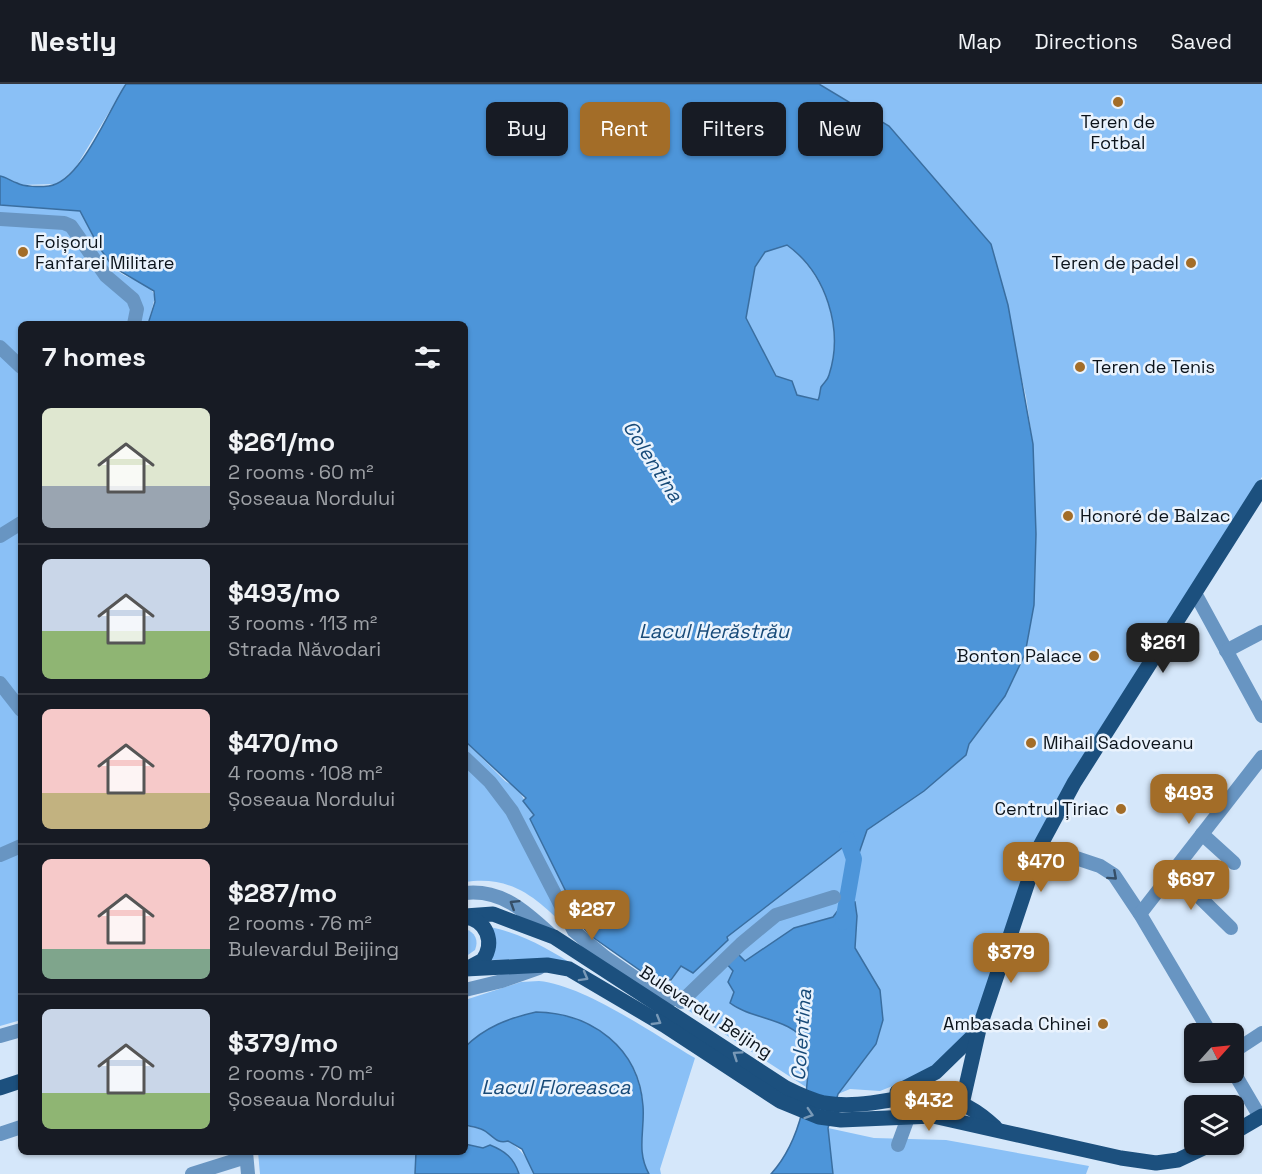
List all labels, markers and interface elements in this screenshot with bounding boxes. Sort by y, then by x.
text: Nestly [30,23,117,59]
text: Map [958,28,1002,55]
text: Directions [1035,28,1138,55]
text: Saved [1171,28,1232,55]
marker: Teren de Fotbal [1111,95,1125,109]
chip: Buy [486,102,568,156]
chip: Rent [580,102,670,156]
chip: Filters [682,102,786,156]
chip: New [798,102,883,156]
place label: Teren de Fotbal [1081,110,1155,154]
place label: Foișorul Fanfarei Militare [35,230,175,274]
marker: Foișorul Fanfarei Militare [16,245,30,259]
place label: Teren de padel [1052,251,1179,274]
marker: Teren de padel [1184,256,1198,270]
text: 7 homes [42,340,146,374]
icon: filters [411,341,444,374]
place label: Teren de Tenis [1092,355,1215,378]
marker: Teren de Tenis [1073,360,1087,374]
water label: Colentina [617,415,689,507]
text: $261/mo [228,425,335,459]
icon: home [90,432,162,504]
text: 2 rooms · 60 m² [228,459,374,485]
text: Șoseaua Nordului [228,485,395,511]
place label: Honoré de Balzac [1080,504,1231,527]
marker: Honoré de Balzac [1061,509,1075,523]
text: $493/mo [228,576,340,610]
icon: home [90,583,162,655]
text: 3 rooms · 113 m² [228,610,377,636]
water label: Lacul Herăstrău [639,618,791,644]
pin: $261 [1127,623,1199,674]
text: $261 [1140,629,1186,655]
text: Strada Năvodari [228,636,381,662]
place label: Bonton Palace [957,644,1082,667]
marker: Bonton Palace [1087,649,1101,663]
text: $470/mo [228,726,339,760]
place label: Mihail Sadoveanu [1043,731,1194,754]
icon: home [90,733,162,805]
marker: Mihail Sadoveanu [1024,736,1038,750]
text: 4 rooms · 108 m² [228,760,383,786]
pin: $493 [1153,774,1225,825]
text: $493 [1164,780,1214,806]
text: Șoseaua Nordului [228,786,395,812]
place label: Centrul Țiriac [994,797,1109,820]
marker: Centrul Țiriac [1114,802,1128,816]
pin: $470 [1005,842,1077,893]
text: $470 [1017,848,1065,874]
pin: $697 [1155,860,1227,911]
text: $697 [1167,866,1215,892]
one-way arrow [1106,869,1116,880]
text: $287/mo [228,876,337,910]
icon: home [90,883,162,955]
pin: $287 [556,890,628,941]
text: $287 [569,896,615,922]
one-way arrow [510,900,520,912]
text: 2 rooms · 76 m² [228,910,372,936]
pin: $379 [975,933,1047,984]
text: Bulevardul Beijing [228,936,399,962]
text: $379 [987,939,1035,965]
street label: Bulevardul Beijing [635,960,777,1063]
one-way arrow [577,970,588,981]
water label: Colentina [785,988,817,1082]
place label: Ambasada Chinei [943,1012,1091,1035]
one-way arrow [651,1014,662,1026]
marker: Ambasada Chinei [1096,1017,1110,1031]
north arrow [1184,1023,1244,1083]
map controls [1184,1023,1244,1155]
text: $379/mo [228,1026,338,1060]
icon: home [90,1033,162,1105]
one-way arrow [733,1051,744,1062]
text: 2 rooms · 70 m² [228,1060,372,1086]
water label: Lacul Floreasca [482,1074,631,1100]
pin: $432 [893,1081,965,1132]
text: Șoseaua Nordului [228,1086,395,1112]
text: $432 [905,1087,953,1113]
button: layers [1184,1095,1244,1155]
one-way arrow [803,1107,814,1119]

